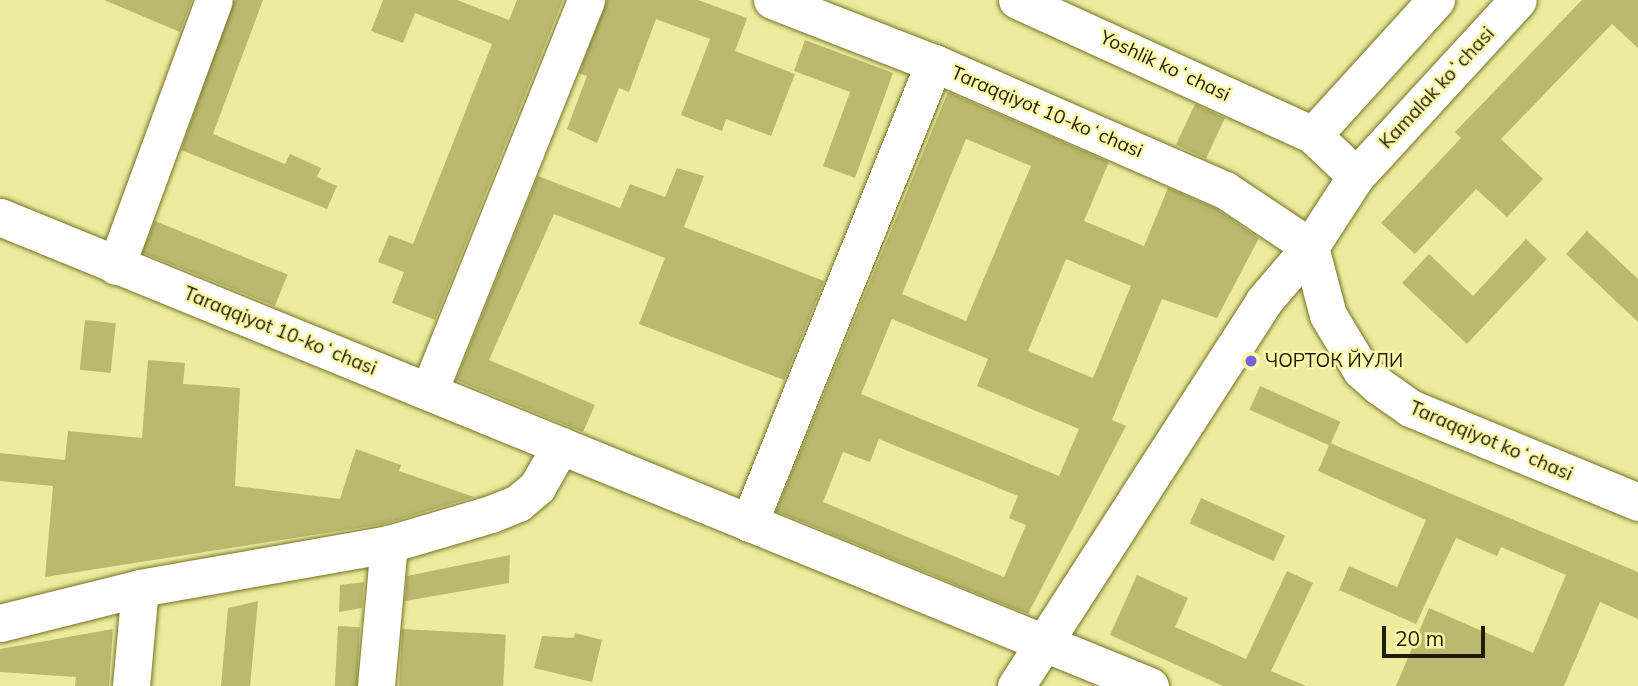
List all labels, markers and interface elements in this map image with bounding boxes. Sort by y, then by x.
street label: Kamalak koʻchasi [1375,22,1499,154]
street label: Yoshlik koʻchasi [1096,26,1234,106]
street label: Taraqqiyot 10-koʻchasi [948,61,1146,163]
street label: Taraqqiyot 10-koʻchasi [180,282,380,380]
place label: ЧОРТОК ЙУЛИ [1265,350,1403,372]
marker: ЧОРТОК ЙУЛИ [1243,353,1259,369]
street label: Taraqqiyot koʻchasi [1406,396,1576,486]
scale bar [1386,612,1489,656]
text: 20 m [1395,625,1444,651]

